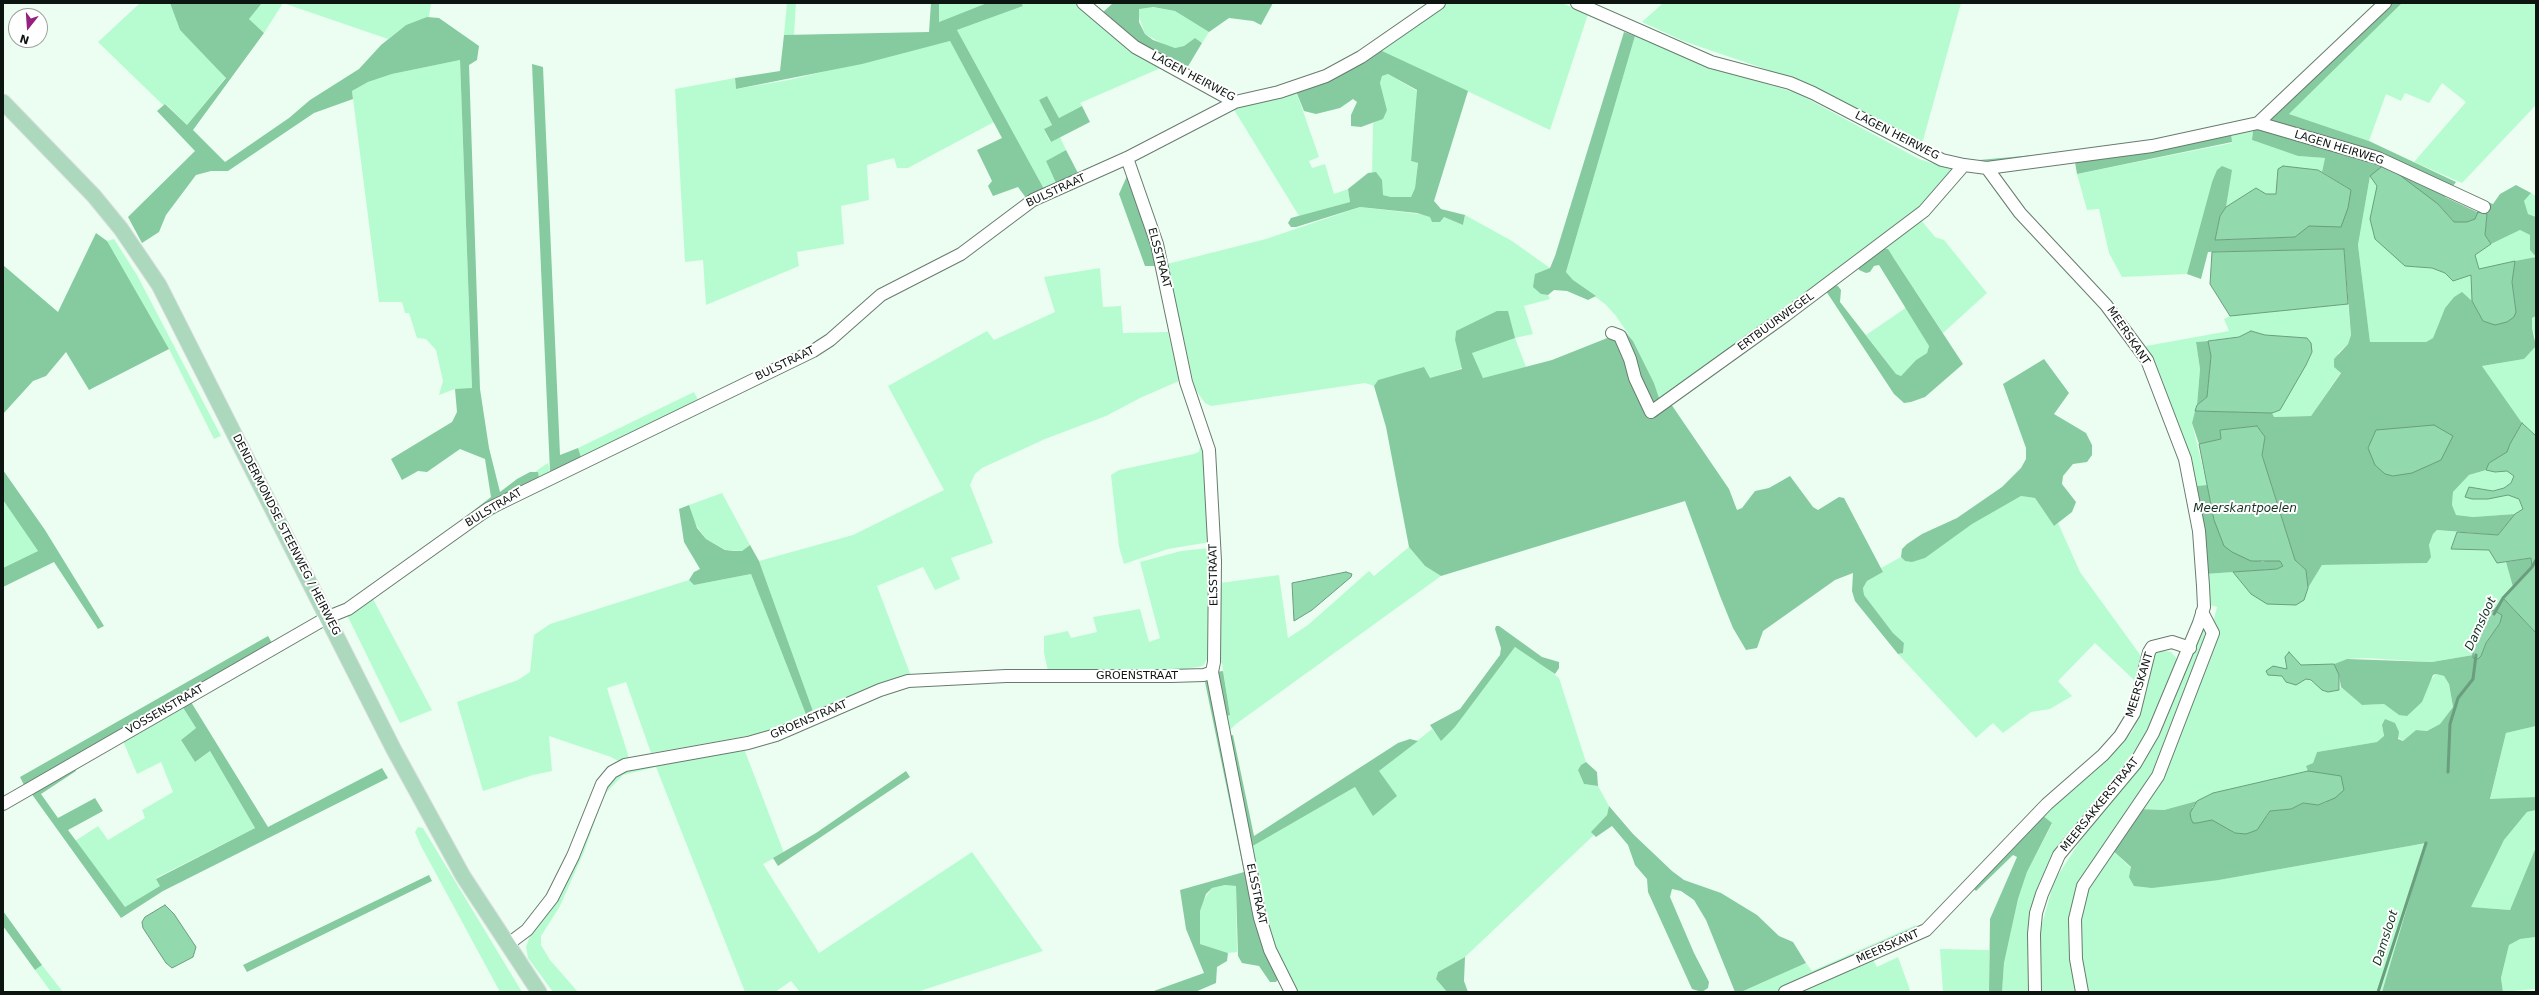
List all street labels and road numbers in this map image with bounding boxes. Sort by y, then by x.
street label: LAGEN HEIRWEG [1149,49,1237,105]
street label: LAGEN HEIRWEG [1853,109,1941,163]
street label: LAGEN HEIRWEG [2293,128,2385,168]
street label: BULSTRAAT [1024,172,1088,210]
street label: ELSSTRAAT [1145,226,1173,290]
street label: ERTBUURWEGEL [1735,290,1817,354]
street label: MEERSKANT [2104,304,2152,368]
street label: BULSTRAAT [753,344,817,384]
street label: DENDERMONDSE STEENWEG / HEIRWEG [229,432,343,638]
street label: BULSTRAAT [463,486,525,530]
street label: ELSSTRAAT [1207,544,1221,606]
street label: MEERSKANT [2124,651,2156,719]
street label: GROENSTRAAT [1096,669,1178,683]
street label: VOSSENSTRAAT [124,682,206,738]
street label: GROENSTRAAT [769,698,849,742]
street label: MEERSAKKERSTRAAT [2058,755,2142,855]
street label: ELSSTRAAT [1243,862,1269,926]
street label: MEERSKANT [1854,927,1922,967]

